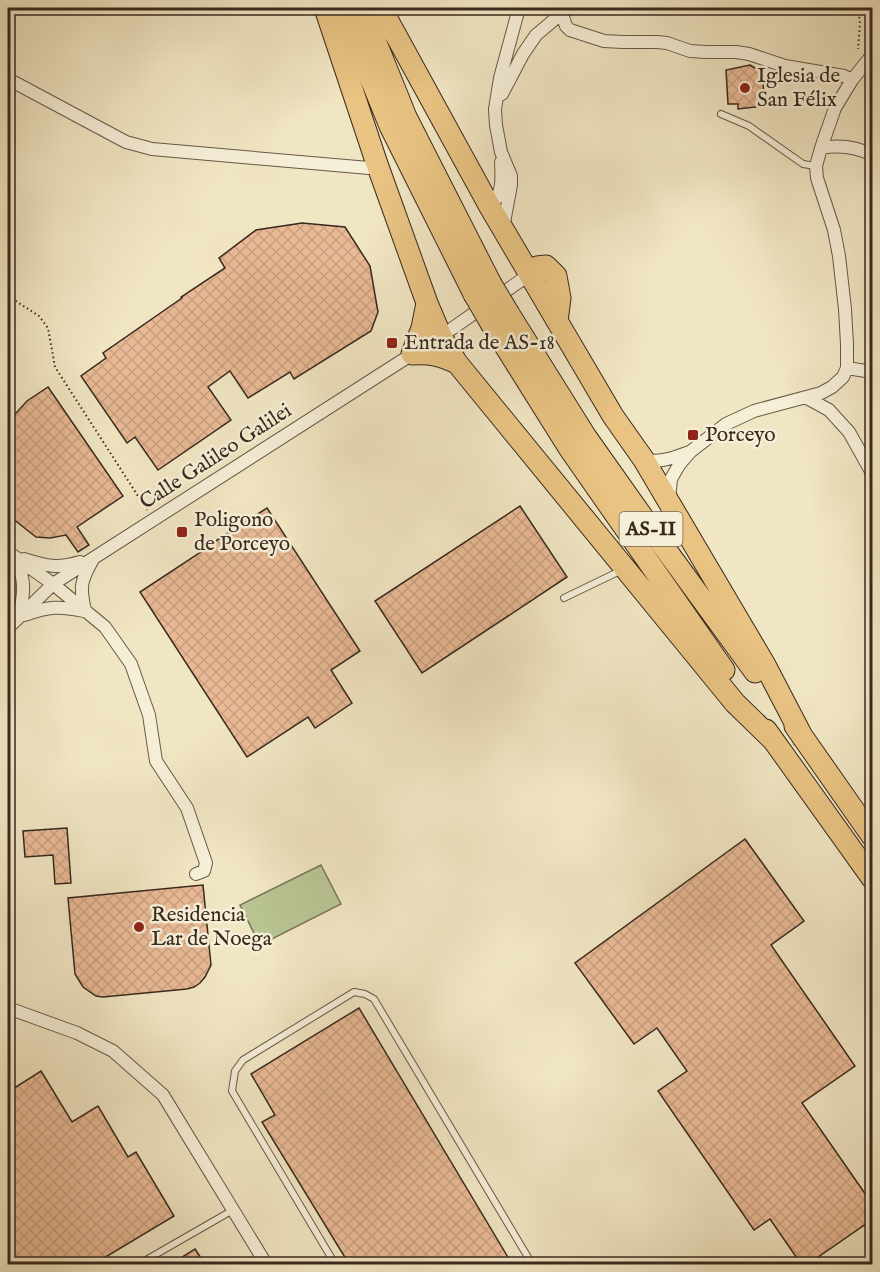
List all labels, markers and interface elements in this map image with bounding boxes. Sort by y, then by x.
place label: Iglesia de San Félix [757,63,841,114]
marker: Iglesia de San Félix [738,81,752,95]
place label: Entrada de AS-18 [404,330,555,357]
marker: Entrada de AS-18 [385,336,399,350]
street label: Calle Galileo Galilei [135,398,297,516]
place label: Porceyo [705,422,776,449]
marker: Porceyo [686,428,700,442]
place label: Poligono de Porceyo [194,507,290,558]
road number: AS-II [620,512,682,546]
marker: Poligono de Porceyo [175,525,189,539]
place label: Residencia Lar de Noega [151,902,273,953]
marker: Residencia Lar de Noega [132,920,146,934]

